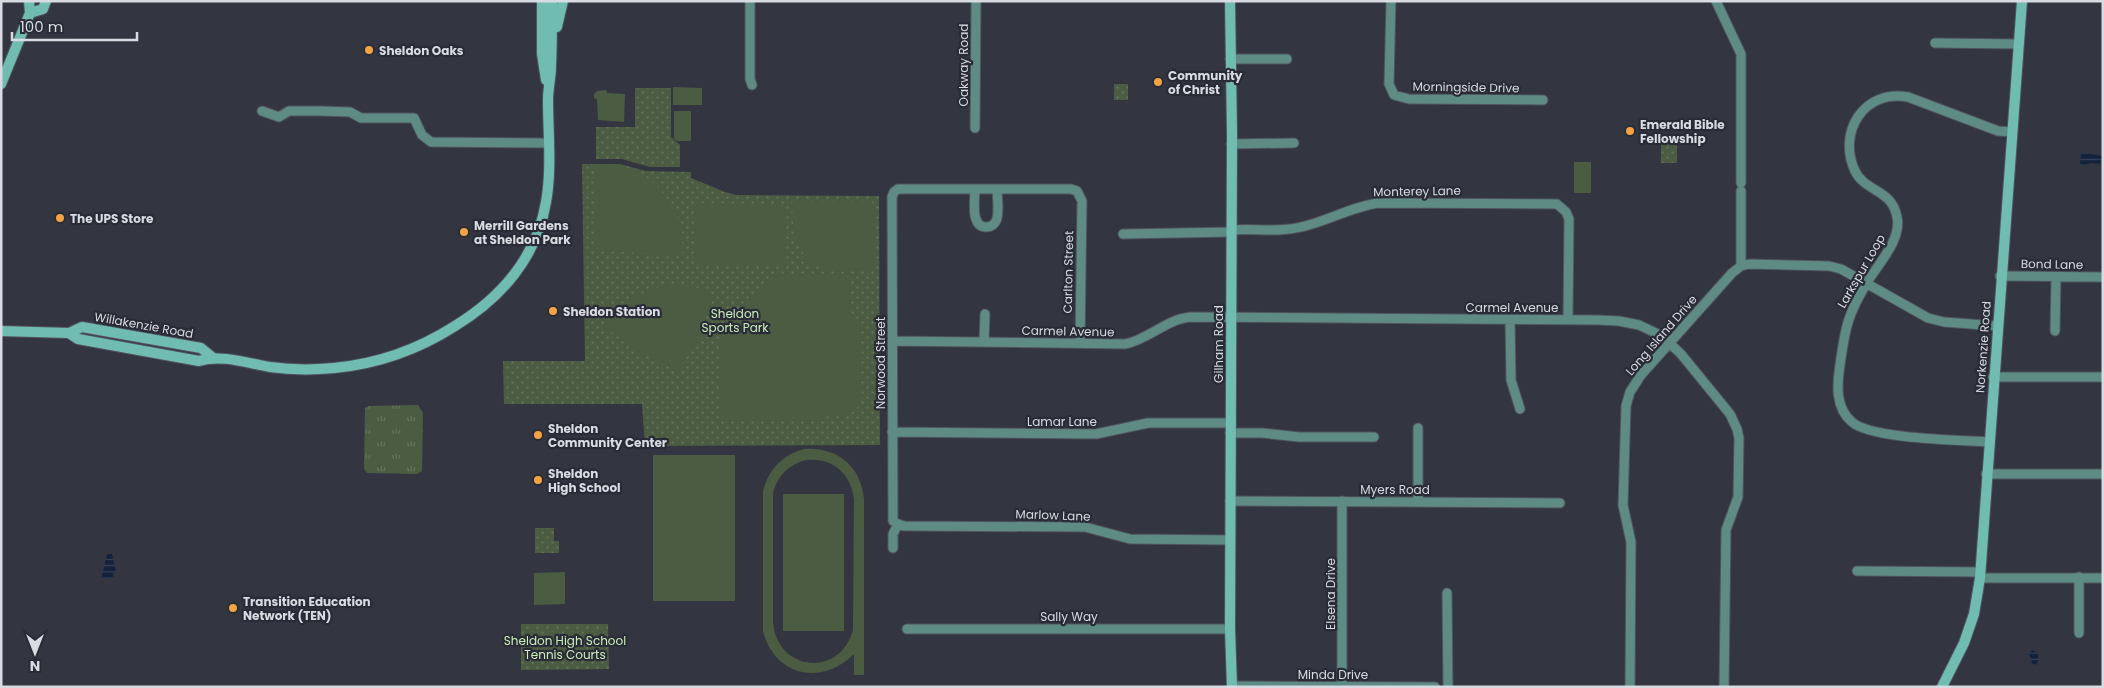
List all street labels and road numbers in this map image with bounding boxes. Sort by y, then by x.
street label: Oakway Road [955,24,972,106]
street label: Morningside Drive [1412,78,1520,96]
street label: Monterey Lane [1373,182,1461,200]
street label: Carlton Street [1059,230,1077,314]
street label: Larkspur Loop [1833,231,1889,311]
street label: Bond Lane [2021,255,2083,273]
street label: Long Island Drive [1621,291,1701,379]
street label: Carmel Avenue [1466,299,1558,316]
street label: Norkenzie Road [1971,300,1995,394]
street label: Gilham Road [1210,305,1227,383]
street label: Willakenzie Road [93,308,195,342]
street label: Norwood Street [872,317,889,409]
street label: Carmel Avenue [1021,322,1115,340]
street label: Lamar Lane [1027,413,1097,430]
street label: Myers Road [1360,481,1430,498]
street label: Marlow Lane [1015,505,1091,525]
street label: Elsena Drive [1322,558,1339,630]
street label: Sally Way [1040,608,1098,625]
street label: Minda Drive [1298,666,1368,683]

